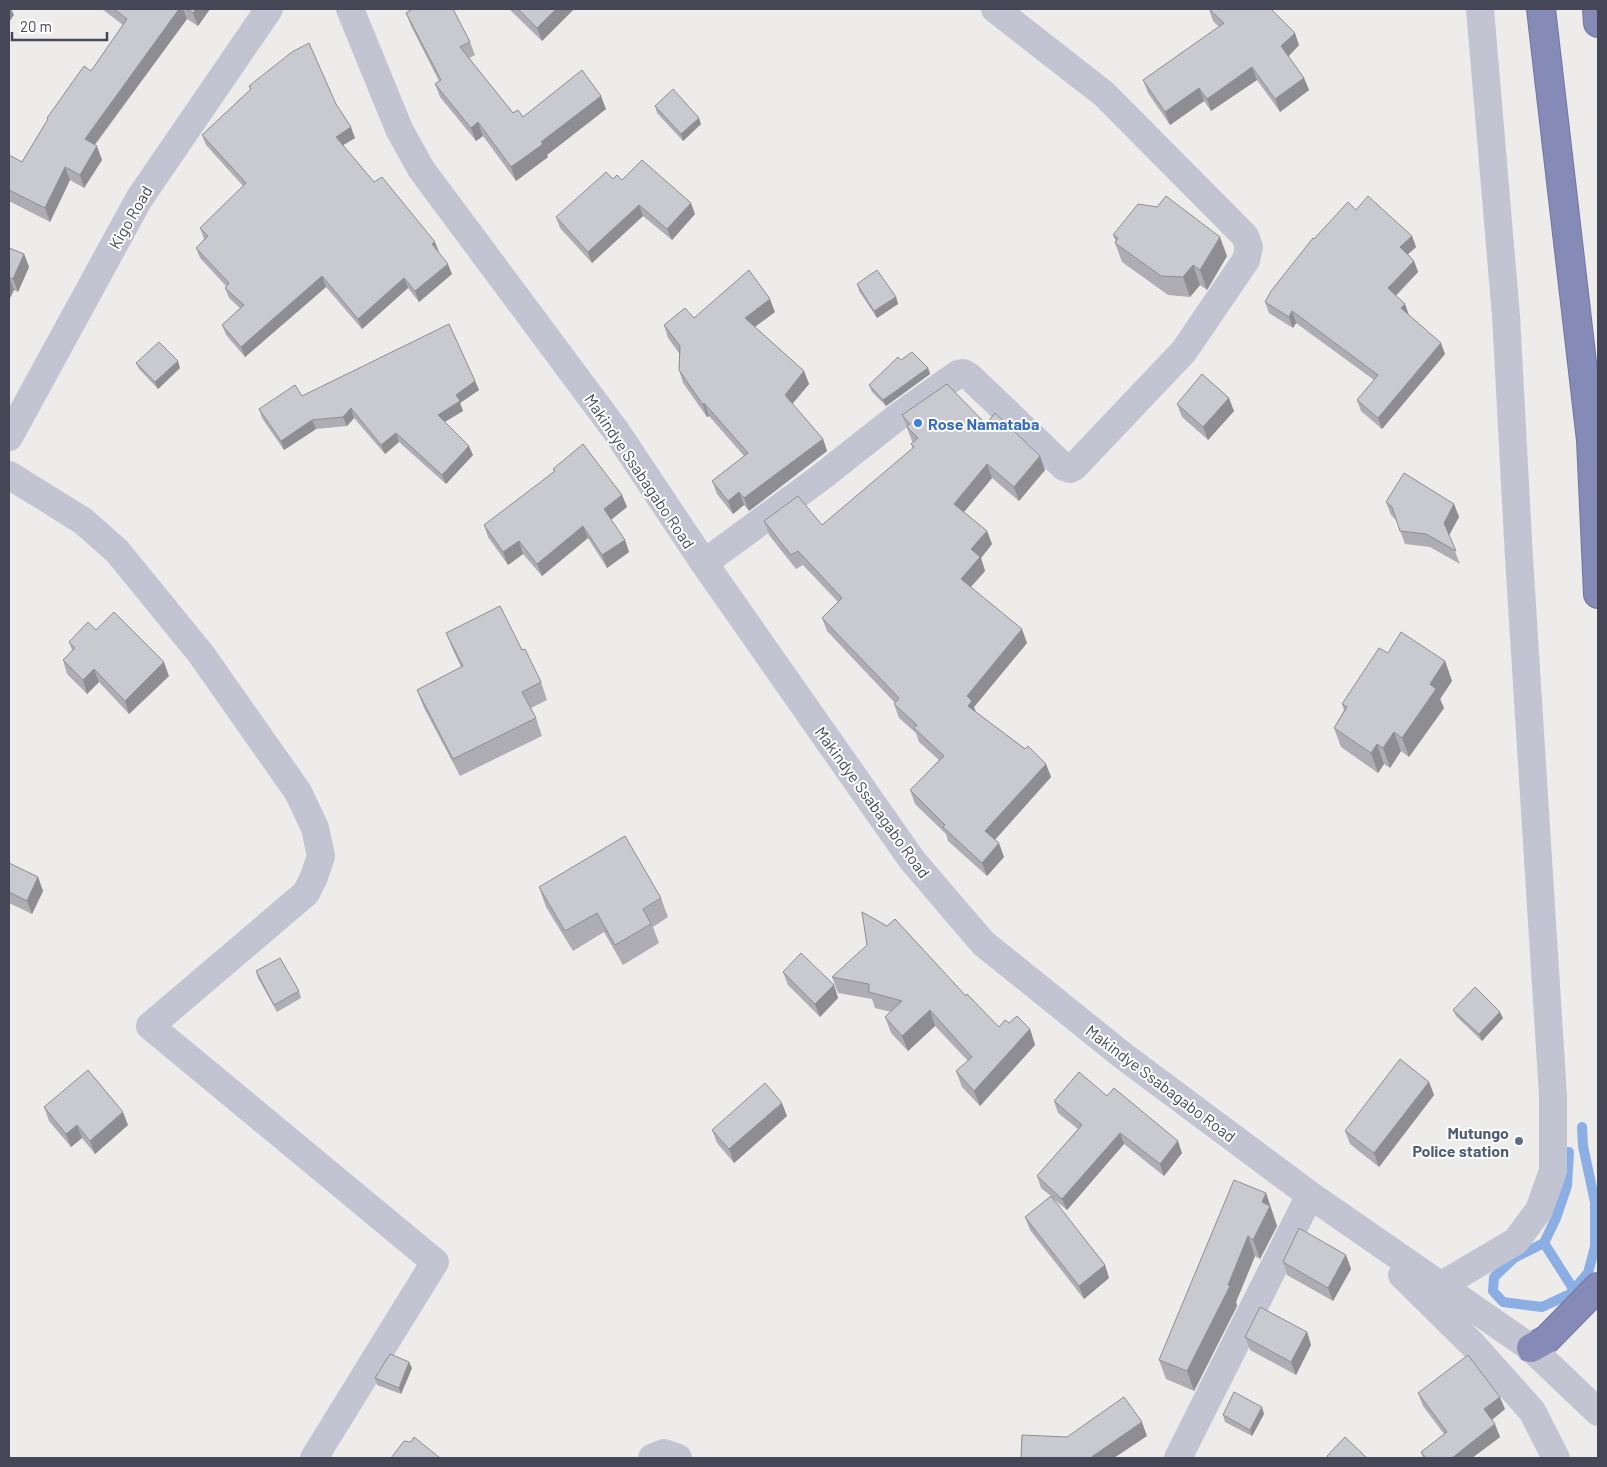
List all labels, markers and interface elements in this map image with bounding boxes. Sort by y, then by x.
scale bar [12,10,108,42]
text: 20 m [20,17,52,35]
street label: Kigo Road [104,182,156,252]
street label: Makindye Ssabagabo Road [581,390,699,552]
place label: Rose Namataba [928,414,1039,433]
marker: Rose Namataba [912,417,924,429]
street label: Makindye Ssabagabo Road [812,723,934,881]
street label: Makindye Ssabagabo Road [1082,1020,1240,1146]
place label: Mutungo Police station [1412,1123,1509,1160]
marker: Mutungo Police station [1513,1135,1525,1147]

